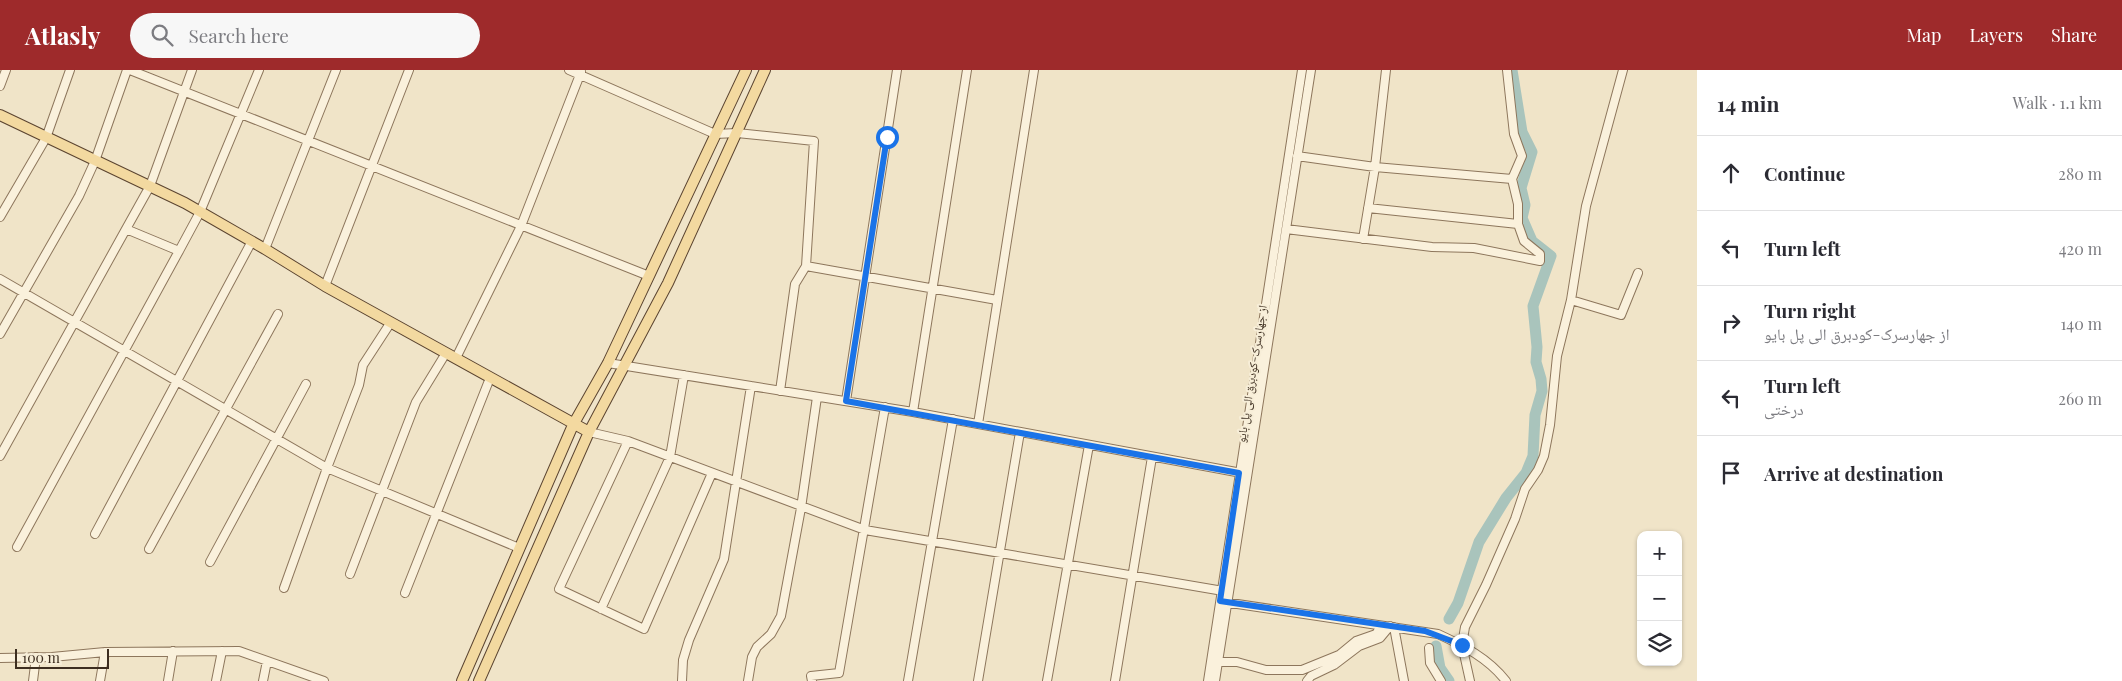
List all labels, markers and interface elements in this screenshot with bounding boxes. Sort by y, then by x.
search box [130,13,480,58]
text: Atlasly [25,19,100,51]
icon: search [148,21,176,49]
text: Search here [188,22,289,48]
text: Map [1906,23,1941,47]
text: Layers [1969,23,2023,47]
text: Share [2051,23,2097,47]
text: 14 min [1717,89,1779,117]
text: Walk · 1.1 km [2013,92,2102,113]
route start [876,126,899,149]
icon: ahead [1717,159,1745,187]
text: Continue [1764,160,1845,186]
text: 280 m [2058,163,2102,184]
icon: left [1717,234,1745,262]
text: Turn left [1764,235,1841,261]
text: 420 m [2059,238,2102,259]
text: Turn right [1764,297,1856,323]
street label: از جهارسرک-کودبرق الی پل بایو [1232,304,1270,444]
icon: right [1717,309,1745,337]
text: 140 m [2060,313,2102,334]
text: از جهارسرک-کودبرق الی پل بایو [1764,323,1949,344]
text: Turn left [1764,372,1841,398]
icon: left [1717,384,1745,412]
text: 260 m [2058,388,2102,409]
text: درختی [1764,398,1804,419]
icon: arrive [1717,459,1745,487]
text: Arrive at destination [1764,460,1944,486]
map controls [1637,531,1682,666]
button: + [1637,531,1682,576]
button: − [1637,576,1682,621]
button: layers [1637,621,1682,666]
route end [1451,634,1474,657]
scale bar [15,646,109,669]
text: 100 m [22,648,60,667]

